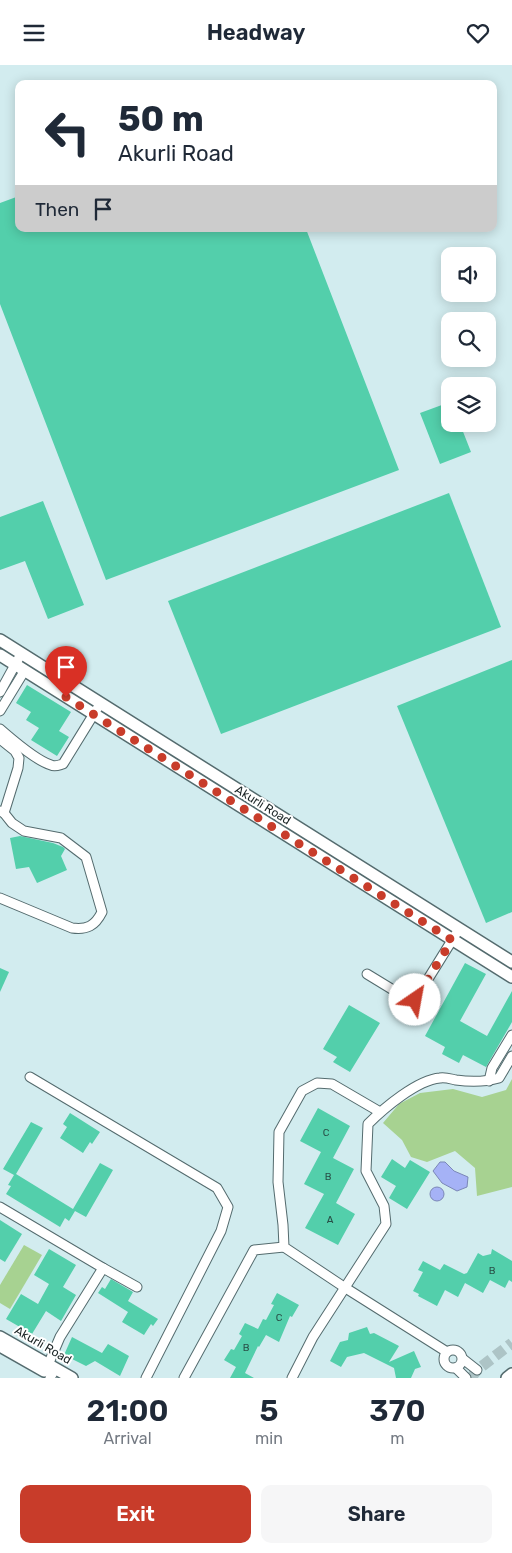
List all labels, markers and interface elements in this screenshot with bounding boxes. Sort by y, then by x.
icon: menu [20,19,48,47]
text: Headway [207,19,305,46]
icon: heart [464,19,492,47]
text: 50 m [118,98,204,140]
icon: left [35,100,100,165]
text: Akurli Road [118,140,234,167]
icon: arrive [89,195,117,223]
text: Then [35,198,79,221]
map controls [441,247,496,432]
button: sound [441,247,496,302]
button: search [441,312,496,367]
button: layers [441,377,496,432]
pin [45,646,87,697]
icon: arrive [52,653,80,681]
street label: Akurli Road [232,782,294,828]
position arrow [388,973,440,1025]
house number: C [323,1127,330,1139]
house number: B [325,1171,332,1183]
house number: A [327,1214,334,1226]
house number: B [489,1265,496,1277]
house number: C [276,1312,283,1324]
street label: Akurli Road [12,1323,74,1367]
house number: B [243,1342,250,1354]
text: 21:00 [87,1393,169,1429]
text: 5 [259,1393,278,1429]
text: 370 [369,1393,425,1429]
text: Arrival [104,1429,152,1448]
text: min [255,1429,283,1448]
text: m [390,1429,405,1448]
button: Exit [20,1485,251,1543]
button: Share [261,1485,492,1543]

